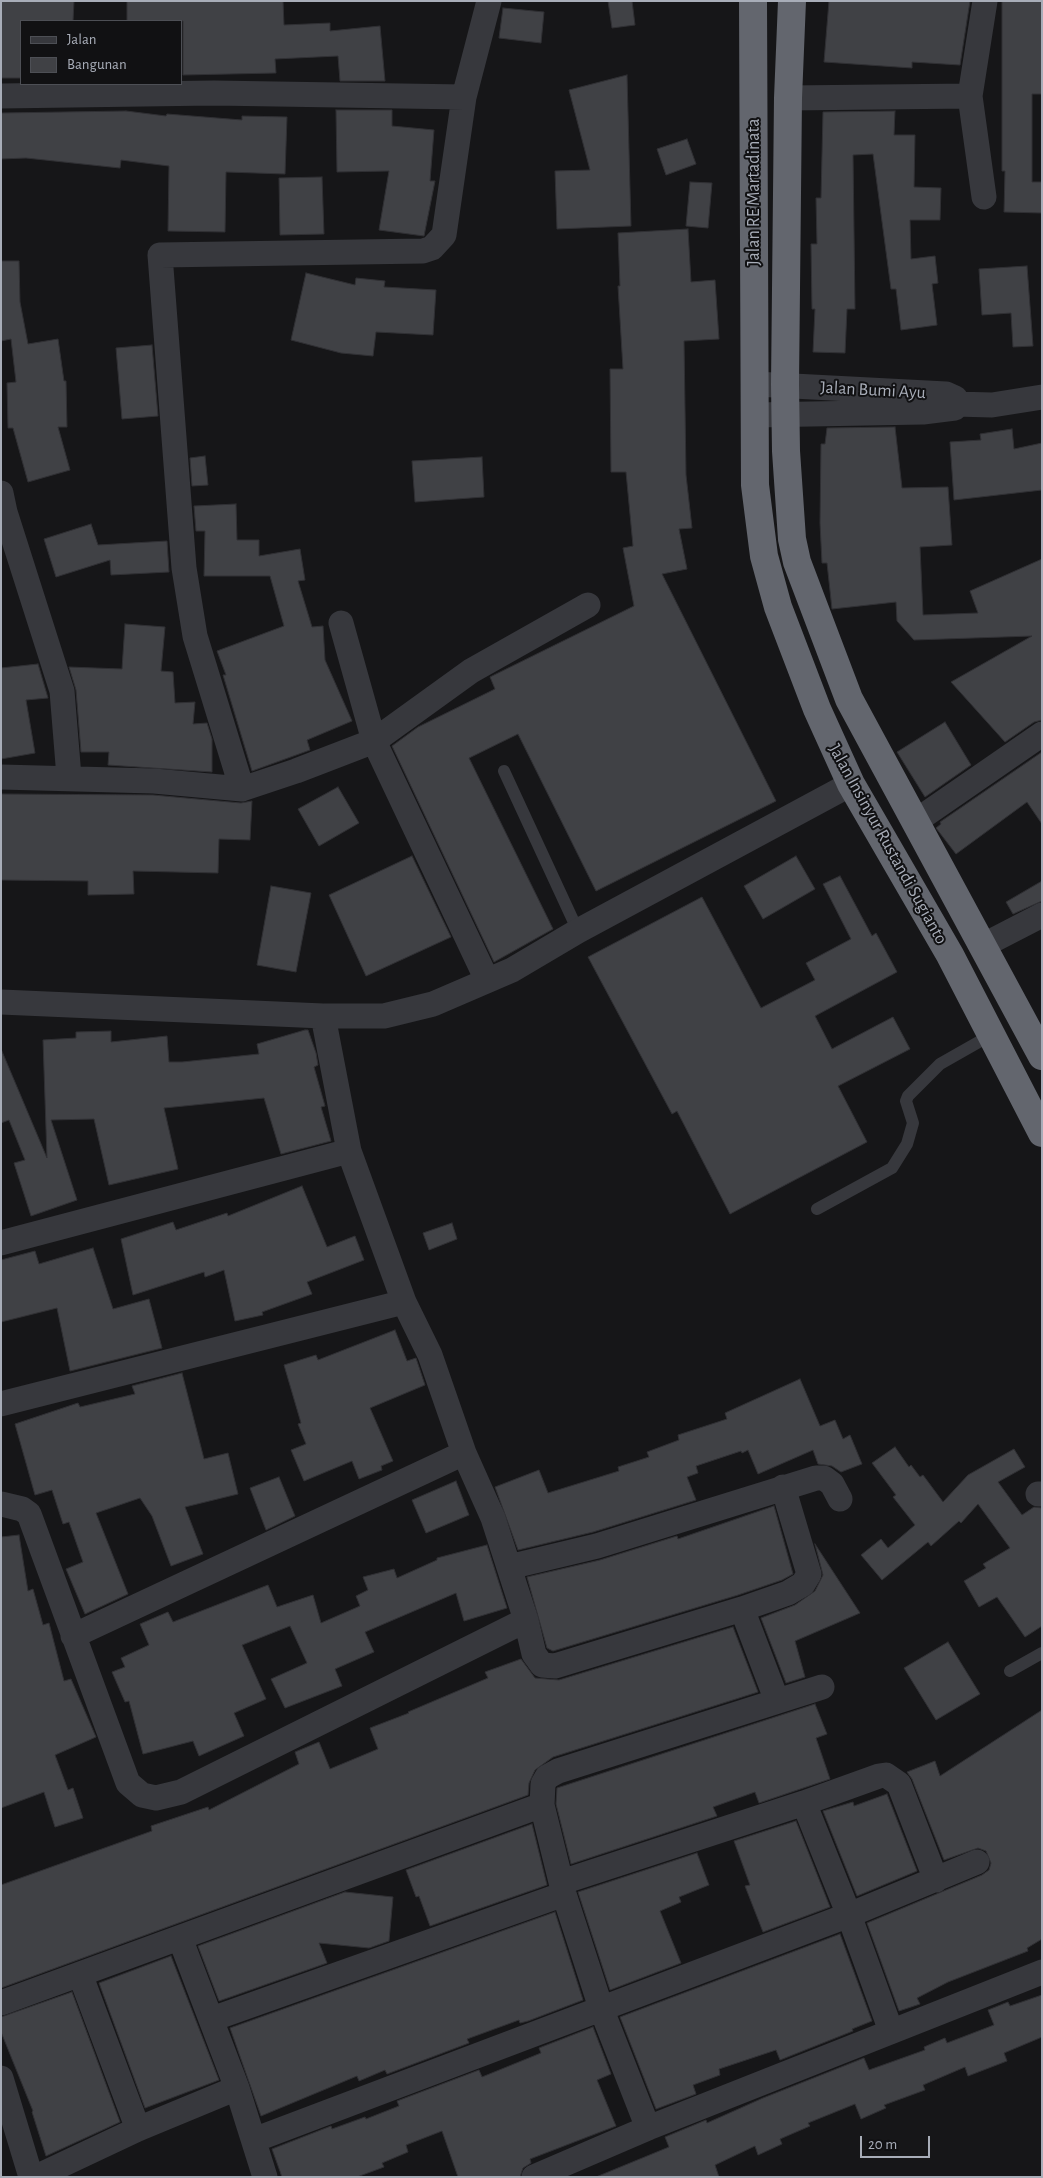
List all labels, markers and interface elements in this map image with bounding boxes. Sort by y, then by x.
legend [20,20,182,85]
text: Jalan [67,32,97,47]
text: Bangunan [67,57,127,72]
street label: Jalan RE Martadinata [743,118,765,266]
street label: Jalan Bumi Ayu [820,376,926,404]
street label: Jalan Insinyur Rustandi Sugianto [824,740,952,948]
scale bar [863,2126,933,2158]
text: 20 m [868,2137,897,2152]

